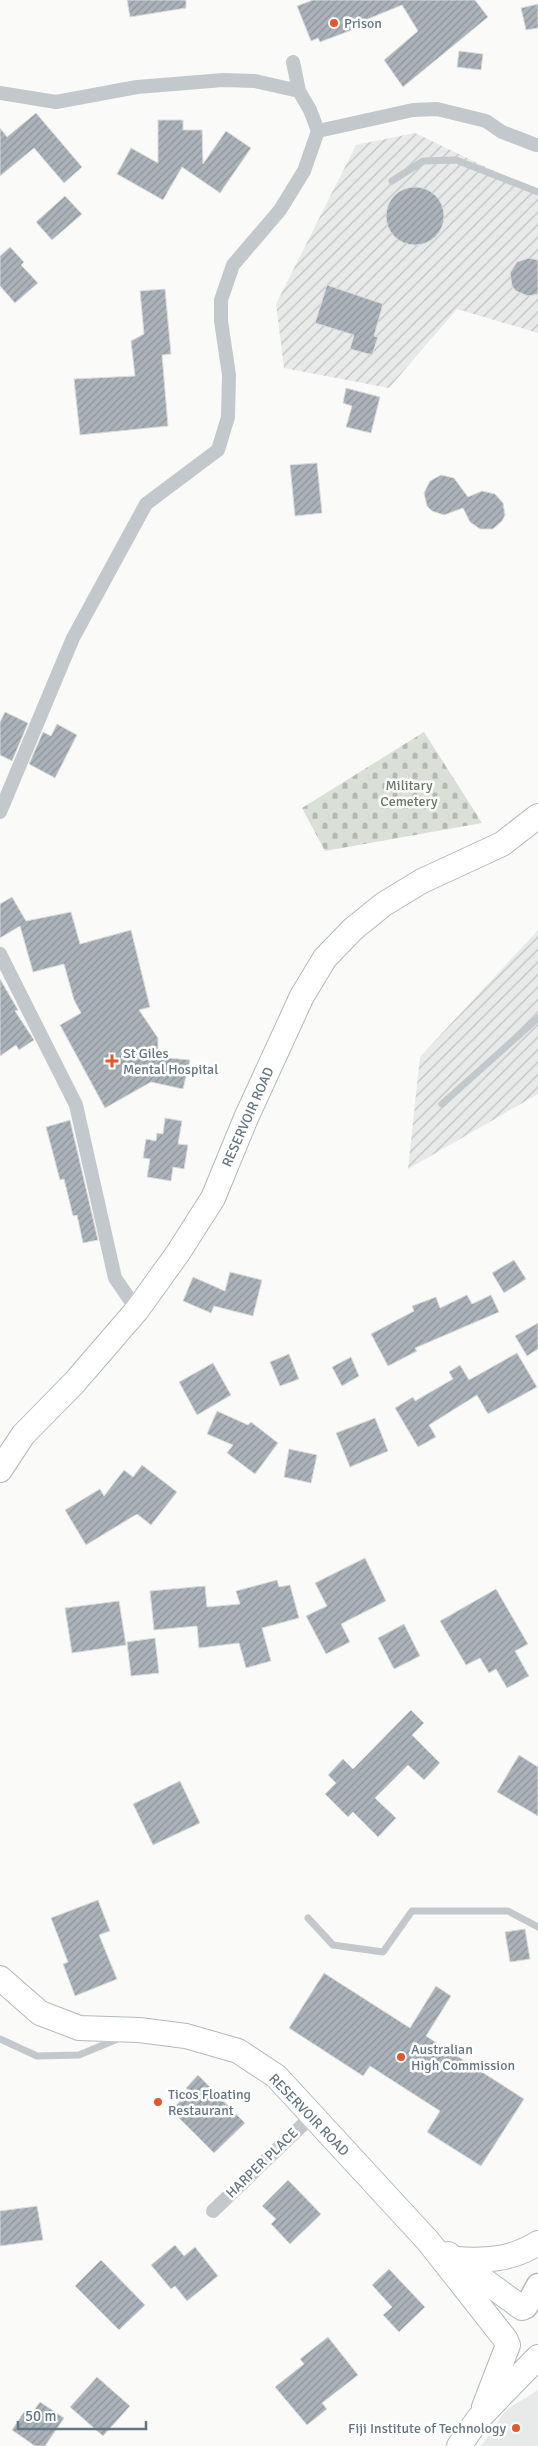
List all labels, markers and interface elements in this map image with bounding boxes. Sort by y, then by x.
place label: Prison [344,15,382,32]
marker: Prison [328,17,340,29]
park label: Military Cemetery [380,777,438,810]
place label: St Giles Mental Hospital [123,1045,218,1078]
marker: St Giles Mental Hospital [105,1054,119,1068]
street label: RESERVOIR ROAD [218,1064,278,1170]
place label: Australian High Commission [411,2041,515,2074]
marker: Australian High Commission [395,2051,407,2063]
street label: RESERVOIR ROAD [265,2070,353,2160]
place label: Ticos Floating Restaurant [168,2086,251,2119]
marker: Ticos Floating Restaurant [152,2096,164,2108]
street label: HARPER PLACE [222,2124,302,2202]
scale bar [18,2398,145,2430]
text: 50 m [25,2407,56,2425]
place label: Fiji Institute of Technology [348,2420,506,2437]
marker: Fiji Institute of Technology [510,2422,522,2434]

